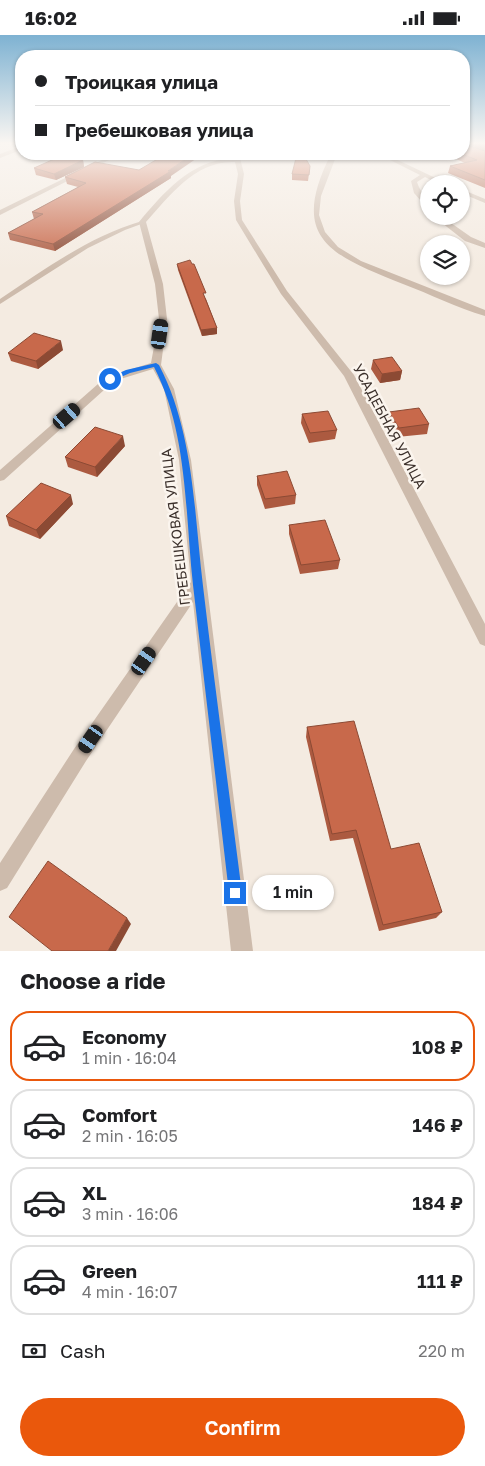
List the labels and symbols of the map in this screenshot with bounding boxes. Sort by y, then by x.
car [150,318,169,350]
street label: УСАДЕБНАЯ УЛИЦА [350,361,430,492]
route start [99,368,121,390]
car [50,400,83,432]
street label: ГРЕБЕШКОВАЯ УЛИЦА [157,447,193,607]
car [129,644,158,678]
car [76,722,105,756]
callout: 1 min [252,875,335,911]
route end [224,882,246,904]

